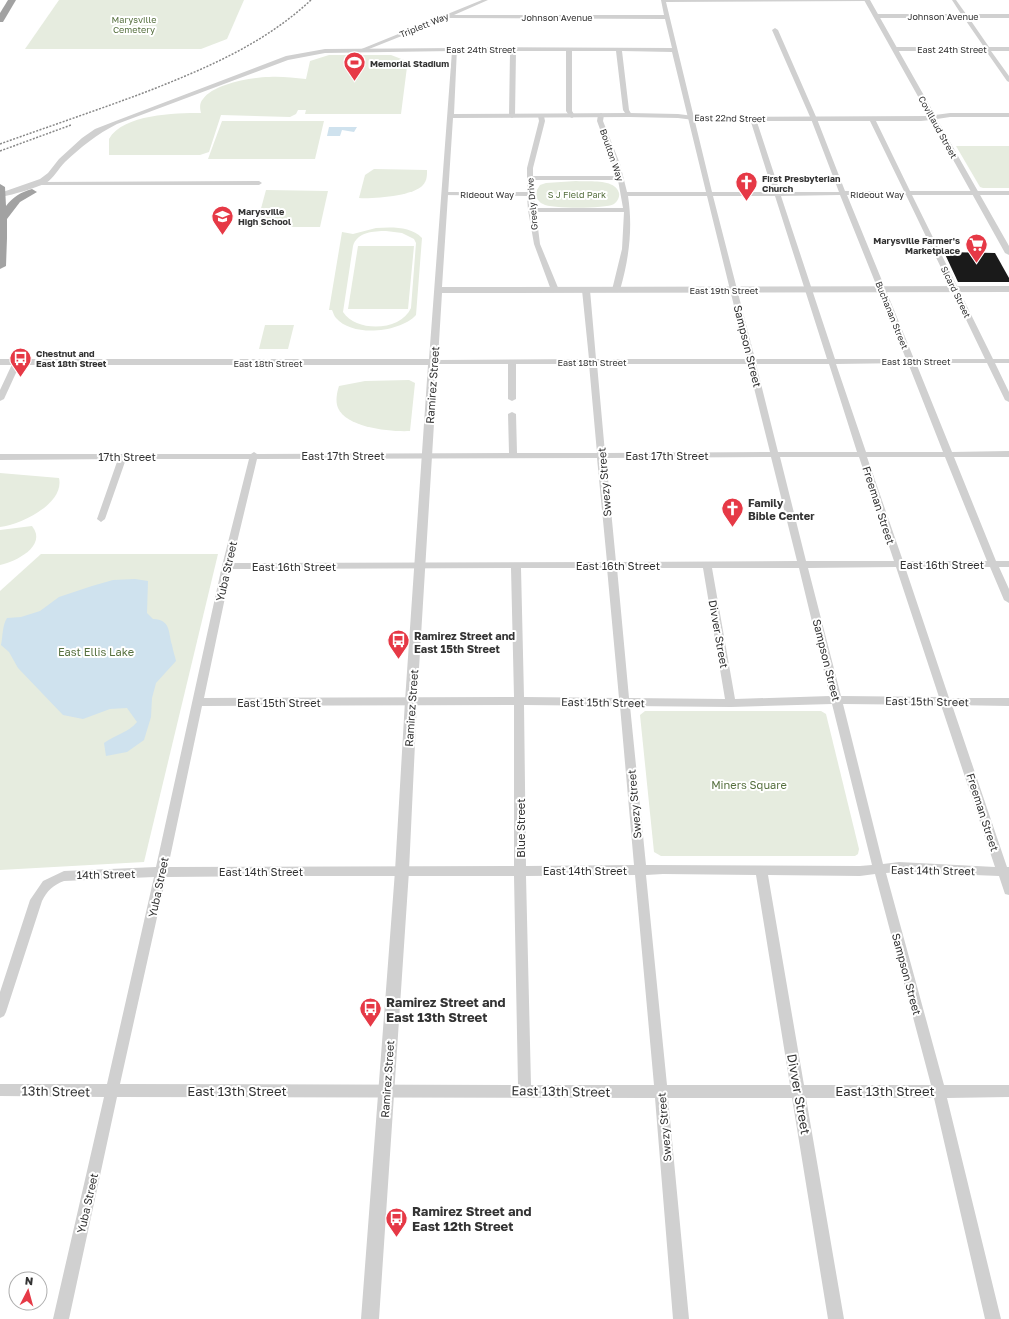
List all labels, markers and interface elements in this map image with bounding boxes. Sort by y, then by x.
street label: Triplett Way [398,10,450,40]
street label: Johnson Avenue [907,11,979,22]
street label: Johnson Avenue [521,12,593,23]
park label: Marysville Cemetery [112,14,156,35]
street label: East 24th Street [446,44,516,55]
street label: East 24th Street [917,44,987,55]
sports icon: Memorial Stadium [342,50,368,83]
place label: Memorial Stadium [370,58,449,69]
street label: Covillaud Street [916,94,960,160]
street label: East 22nd Street [694,112,766,124]
street label: Boulton Way [598,127,626,183]
church icon: First Presbyterian Church [734,170,760,203]
place label: First Presbyterian Church [762,173,841,194]
street label: Greely Drive [524,177,540,231]
street label: Rideout Way [460,189,514,200]
park label: S J Field Park [548,189,606,200]
street label: Rideout Way [850,189,904,200]
school or university icon: Marysville High School [209,203,235,236]
place label: Marysville High School [238,206,291,227]
supermarket icon: Marysville Farmer's Marketplace [963,232,989,265]
place label: Marysville Farmer's Marketplace [873,235,961,256]
street label: Sicard Street [939,264,973,320]
street label: Buchanan Street [873,280,911,351]
street label: East 19th Street [690,285,759,296]
street label: Sampson Street [732,304,764,388]
bus stop icon: Chestnut and East 18th Street [8,345,34,378]
street label: Ramirez Street [423,346,441,424]
place label: Chestnut and East 18th Street [36,348,107,369]
street label: East 18th Street [882,356,951,367]
street label: East 18th Street [558,357,627,368]
street label: East 18th Street [234,358,303,369]
street label: Swezy Street [595,447,613,517]
street label: East 17th Street [301,449,385,462]
street label: East 17th Street [625,449,709,462]
street label: 17th Street [98,450,156,463]
street label: Freeman Street [860,464,898,546]
church icon: Family Bible Center [720,495,746,528]
place label: Family Bible Center [748,496,815,522]
street label: Yuba Street [213,540,239,602]
street label: East 16th Street [900,558,984,571]
street label: East 16th Street [576,559,660,572]
street label: East 16th Street [252,560,336,573]
street label: Divver Street [707,599,731,669]
street label: Sampson Street [811,618,843,702]
bus stop icon: Ramirez Street and East 15th Street [386,628,412,661]
place label: Ramirez Street and East 15th Street [414,629,515,655]
park label: East Ellis Lake [58,645,134,658]
street label: Ramirez Street [402,669,420,747]
street label: East 15th Street [885,694,969,708]
street label: East 15th Street [561,695,645,709]
street label: East 15th Street [237,696,321,709]
street label: Swezy Street [625,769,643,839]
street label: Freeman Street [964,771,1002,853]
park label: Miners Square [711,778,787,791]
street label: Blue Street [514,798,527,858]
street label: Yuba Street [145,856,171,918]
street label: East 14th Street [891,863,975,877]
street label: East 14th Street [543,864,627,877]
street label: East 14th Street [219,865,303,878]
street label: 14th Street [77,867,135,881]
street label: Sampson Street [890,932,924,1016]
place label: Ramirez Street and East 13th Street [386,994,505,1025]
bus stop icon: Ramirez Street and East 13th Street [357,996,383,1029]
street label: Ramirez Street [378,1040,396,1118]
street label: Divver Street [784,1052,814,1136]
street label: 13th Street [21,1082,91,1100]
street label: East 13th Street [511,1082,611,1100]
street label: East 13th Street [187,1083,287,1099]
street label: East 13th Street [835,1083,935,1099]
street label: Swezy Street [655,1092,673,1162]
street label: Yuba Street [74,1172,100,1234]
place label: Ramirez Street and East 12th Street [412,1203,531,1234]
bus stop icon: Ramirez Street and East 12th Street [384,1205,410,1238]
north arrow [8,1271,48,1311]
text: N [24,1274,34,1287]

